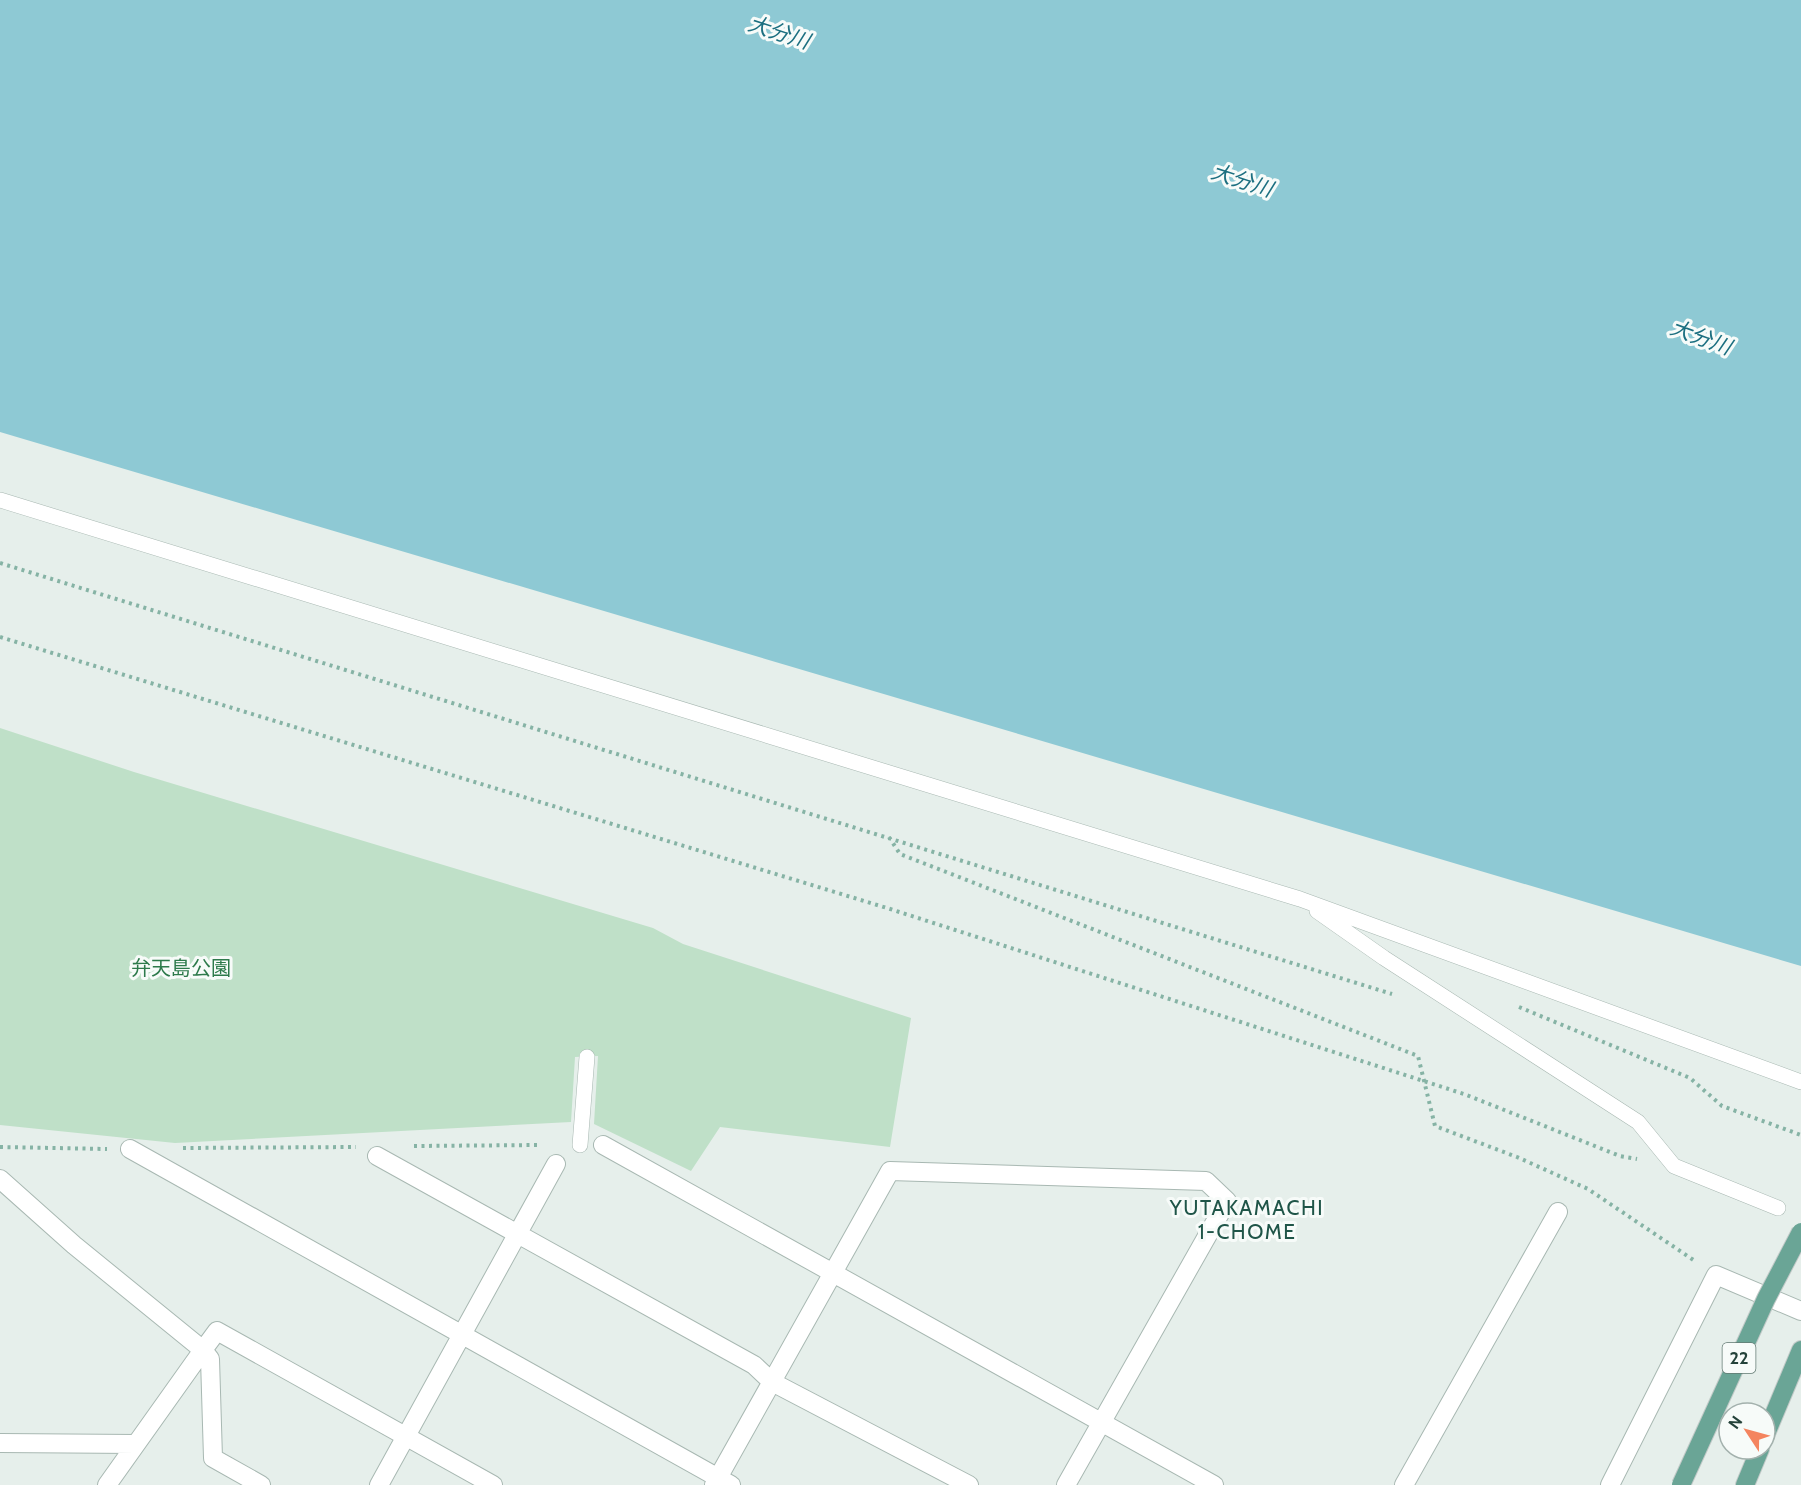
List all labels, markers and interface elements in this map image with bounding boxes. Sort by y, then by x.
water label: 大分川 [745,10,815,54]
water label: 大分川 [1208,158,1278,202]
water label: 大分川 [1667,314,1737,360]
park label: 弁天島公園 [131,956,231,980]
district label: YUTAKAMACHI 1-CHOME [1169,1195,1324,1244]
road number: 22 [1722,1343,1756,1373]
north arrow [1717,1401,1777,1461]
text: N [1724,1412,1746,1433]

